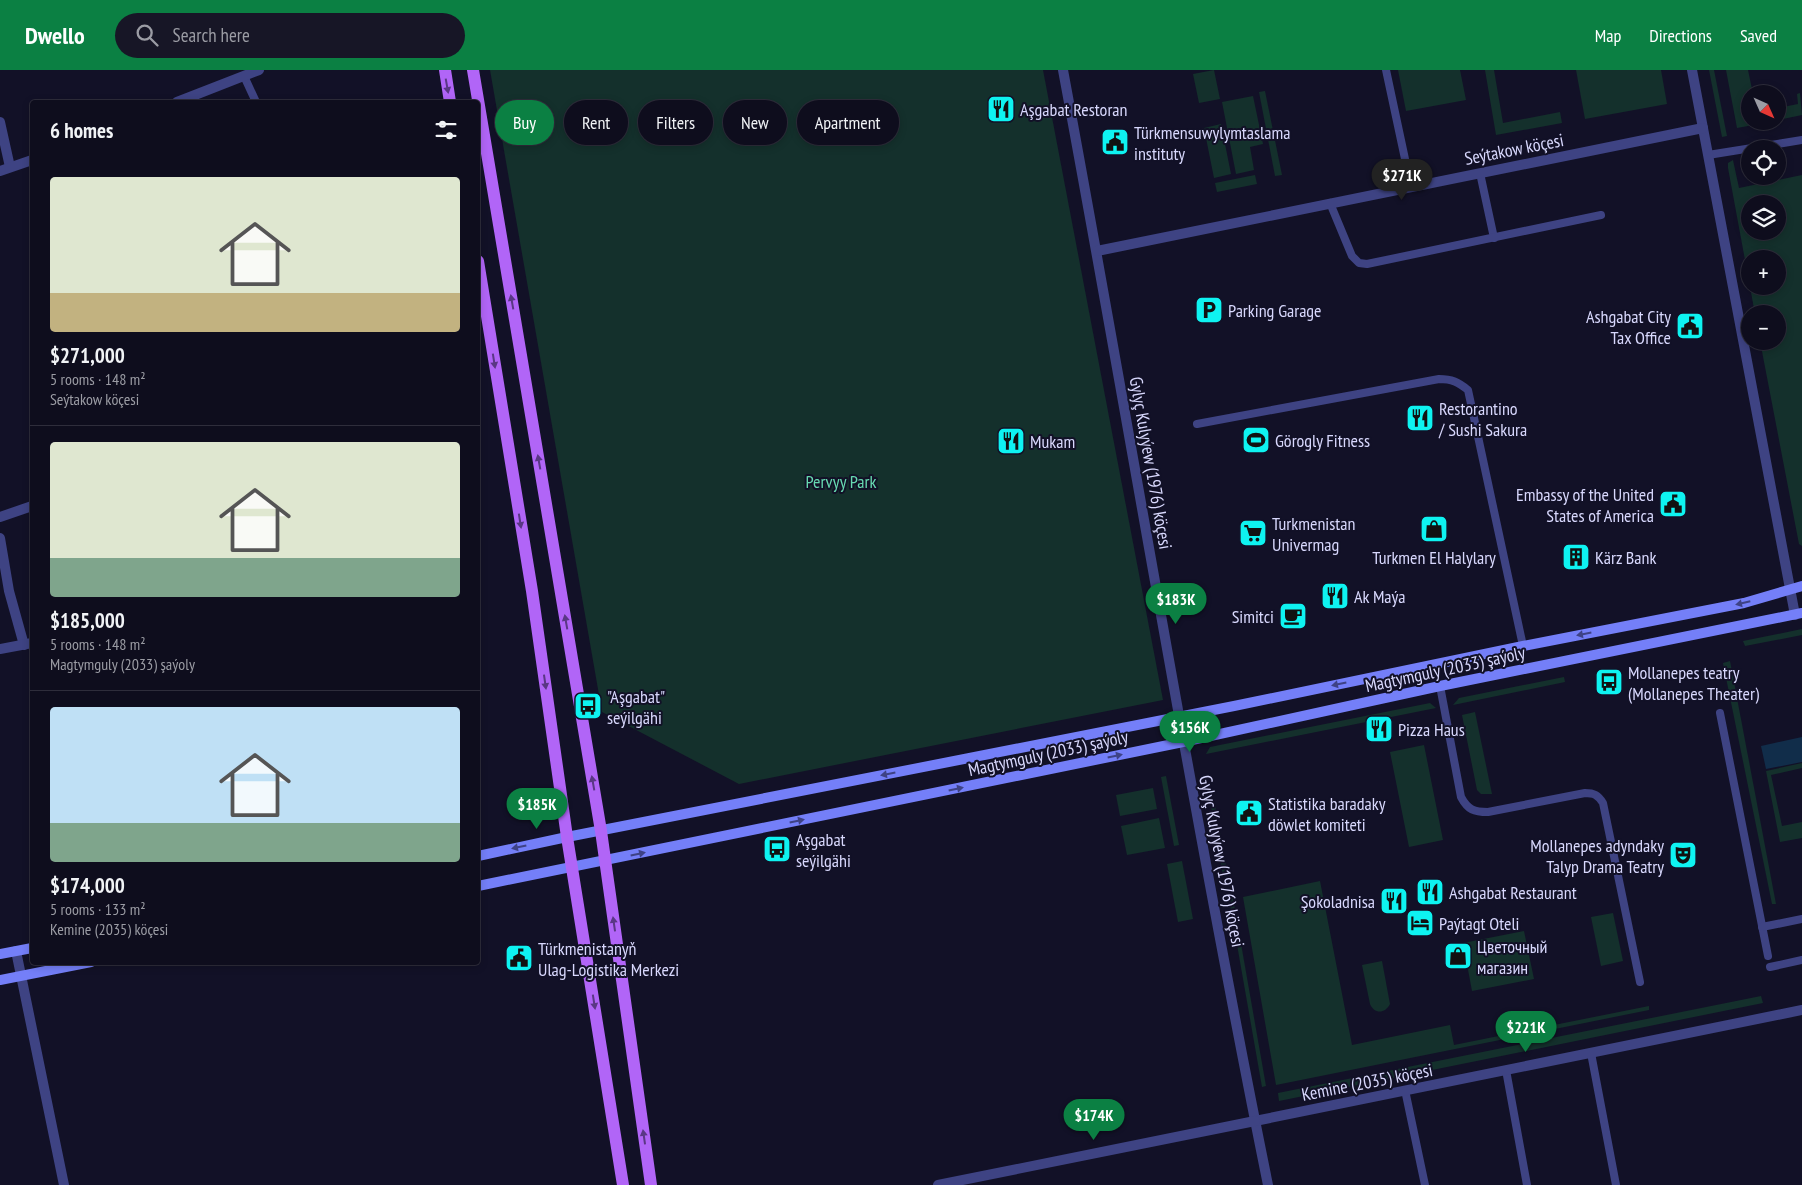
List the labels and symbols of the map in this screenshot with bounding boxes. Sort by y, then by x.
one-way arrow [444,79,452,95]
north arrow [1741,85,1786,130]
restaurant icon: Aşgabat Restoran [986,94,1016,124]
place label: Aşgabat Restoran [1020,98,1127,121]
place label: Türkmensuwylymtaslama instituty [1134,121,1290,165]
public building icon: Türkmensuwylymtaslama instituty [1100,127,1130,157]
street label: Seýtakow köçesi [1463,128,1565,170]
pin: $271K [1367,158,1437,201]
one-way arrow [507,294,515,310]
parking icon: Parking Garage [1194,295,1224,325]
place label: Parking Garage [1228,299,1322,322]
place label: Ashgabat City Tax Office [1586,305,1671,349]
public building icon: Ashgabat City Tax Office [1675,311,1705,341]
one-way arrow [491,354,499,370]
street label: Gylyç Kulyýew (1976) köçesi [1124,375,1178,551]
place label: Restorantino / Sushi Sakura [1438,397,1527,441]
restaurant icon: Restorantino / Sushi Sakura [1405,403,1435,433]
sports icon: Görogly Fitness [1241,425,1271,455]
restaurant icon: Mukam [996,426,1026,456]
place label: Görogly Fitness [1275,429,1370,452]
place label: Mukam [1030,430,1075,453]
one-way arrow [534,454,542,470]
park label: Pervyy Park [806,470,876,493]
place label: Embassy of the United States of America [1516,483,1654,527]
public building icon: Embassy of the United States of America [1658,489,1688,519]
place label: Turkmenistan Univermag [1272,512,1355,556]
one-way arrow [517,514,525,530]
shop icon: Turkmen El Halylary [1419,514,1449,544]
supermarket icon: Turkmenistan Univermag [1238,518,1268,548]
building icon: Kärz Bank [1561,542,1591,572]
place label: Turkmen El Halylary [1372,546,1496,569]
place label: Kärz Bank [1595,546,1656,569]
restaurant icon: Ak Maýa [1320,581,1350,611]
pin: $183K [1141,582,1211,625]
place label: Ak Maýa [1354,585,1406,608]
one-way arrow [1736,599,1751,607]
cafe icon: Simitci [1278,601,1308,631]
place label: Simitci [1232,605,1274,628]
one-way arrow [562,614,570,630]
one-way arrow [1576,630,1591,638]
street label: Magtymguly (2033) şaýoly [1363,641,1527,697]
place label: Mollanepes teatry (Mollanepes Theater) [1628,661,1760,705]
bus stop icon: Mollanepes teatry (Mollanepes Theater) [1594,667,1624,697]
one-way arrow [541,674,549,690]
one-way arrow [1331,680,1346,688]
place label: "Aşgabat" seýilgähi [607,685,665,729]
bus stop icon: "Aşgabat" seýilgähi [573,691,603,721]
pin: $156K [1155,710,1225,753]
restaurant icon: Pizza Haus [1364,714,1394,744]
place label: Pizza Haus [1398,718,1465,741]
street label: Magtymguly (2033) şaýoly [966,725,1130,781]
one-way arrow [1108,751,1124,759]
one-way arrow [879,770,895,778]
street label: Gylyç Kulyýew (1976) köçesi [1194,773,1250,949]
one-way arrow [589,774,597,790]
one-way arrow [948,784,964,792]
pin: $185K [502,788,572,830]
place label: Statistika baradaky döwlet komiteti [1268,792,1386,836]
public building icon: Statistika baradaky döwlet komiteti [1234,798,1264,828]
one-way arrow [789,817,805,825]
place label: Aşgabat seýilgähi [796,828,851,872]
bus stop icon: Aşgabat seýilgähi [762,834,792,864]
place label: Mollanepes adyndaky Talyp Drama Teatry [1530,834,1664,878]
theatre icon: Mollanepes adyndaky Talyp Drama Teatry [1668,840,1698,870]
one-way arrow [512,843,527,851]
one-way arrow [630,850,646,858]
restaurant icon: Ashgabat Restaurant [1415,877,1445,907]
place label: Ashgabat Restaurant [1449,881,1577,904]
restaurant icon: Şokoladnisa [1379,886,1409,916]
place label: Şokoladnisa [1301,890,1375,913]
hotel icon: Paýtagt Oteli [1405,908,1435,938]
place label: Paýtagt Oteli [1439,912,1520,935]
one-way arrow [609,916,617,932]
place label: Цветочный магазин [1477,935,1547,979]
place label: Türkmenistanyň Ulag-Logistika Merkezi [538,937,679,981]
shop icon: Цветочный магазин [1443,941,1473,971]
public building icon: Türkmenistanyň Ulag-Logistika Merkezi [504,943,534,973]
one-way arrow [591,994,599,1010]
pin: $221K [1491,1010,1561,1053]
street label: Kemine (2035) köçesi [1299,1058,1435,1106]
pin: $174K [1059,1098,1129,1141]
one-way arrow [640,1128,648,1144]

